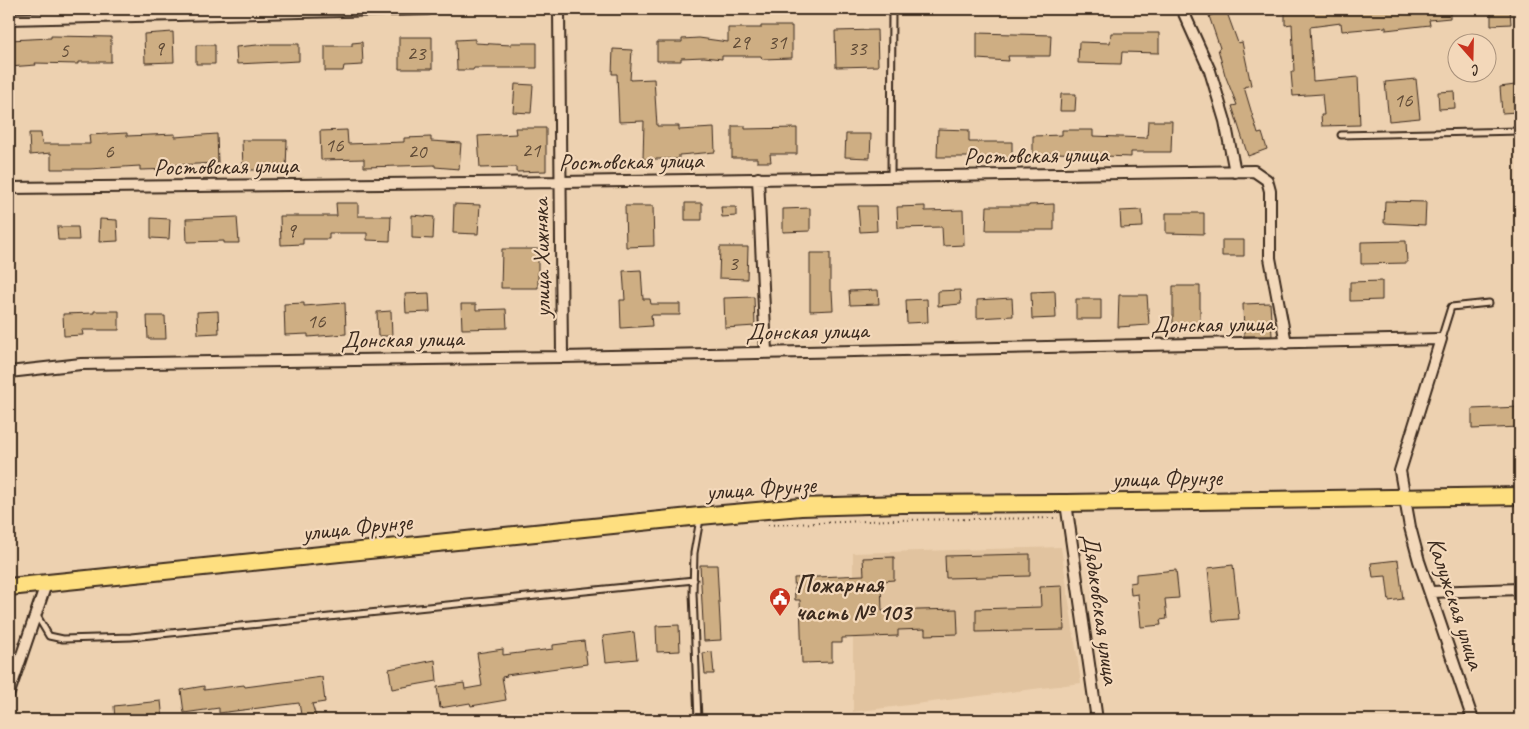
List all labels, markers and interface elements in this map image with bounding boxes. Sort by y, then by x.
house number: 29 [731,29,751,55]
house number: 31 [768,29,788,55]
north arrow [1446,32,1496,82]
house number: 9 [154,35,165,61]
house number: 33 [848,35,868,61]
house number: 5 [59,37,70,63]
house number: 23 [407,40,427,66]
text: С [1468,61,1482,80]
house number: 16 [1394,87,1413,113]
house number: 16 [325,132,344,158]
house number: 21 [522,137,542,163]
house number: 6 [104,138,114,164]
house number: 20 [408,138,428,164]
street label: Ростовская улица [963,139,1110,171]
street label: Ростовская улица [558,145,705,177]
street label: Ростовская улица [153,150,300,182]
street label: улица Хижняка [525,196,557,320]
house number: 9 [286,217,297,243]
house number: 3 [728,250,739,276]
house number: 16 [307,308,326,334]
street label: Донская улица [1150,308,1276,340]
street label: Донская улица [745,315,871,347]
street label: Донская улица [340,323,466,355]
street label: улица Фрунзе [1110,462,1224,494]
street label: улица Фрунзе [703,469,819,507]
street label: улица Фрунзе [299,506,415,548]
street label: Дядьковская улица [1076,532,1127,688]
street label: Калужская улица [1421,533,1492,674]
place label: Пожарная часть № 103 [796,569,913,627]
public building icon: Пожарная часть № 103 [768,586,792,617]

